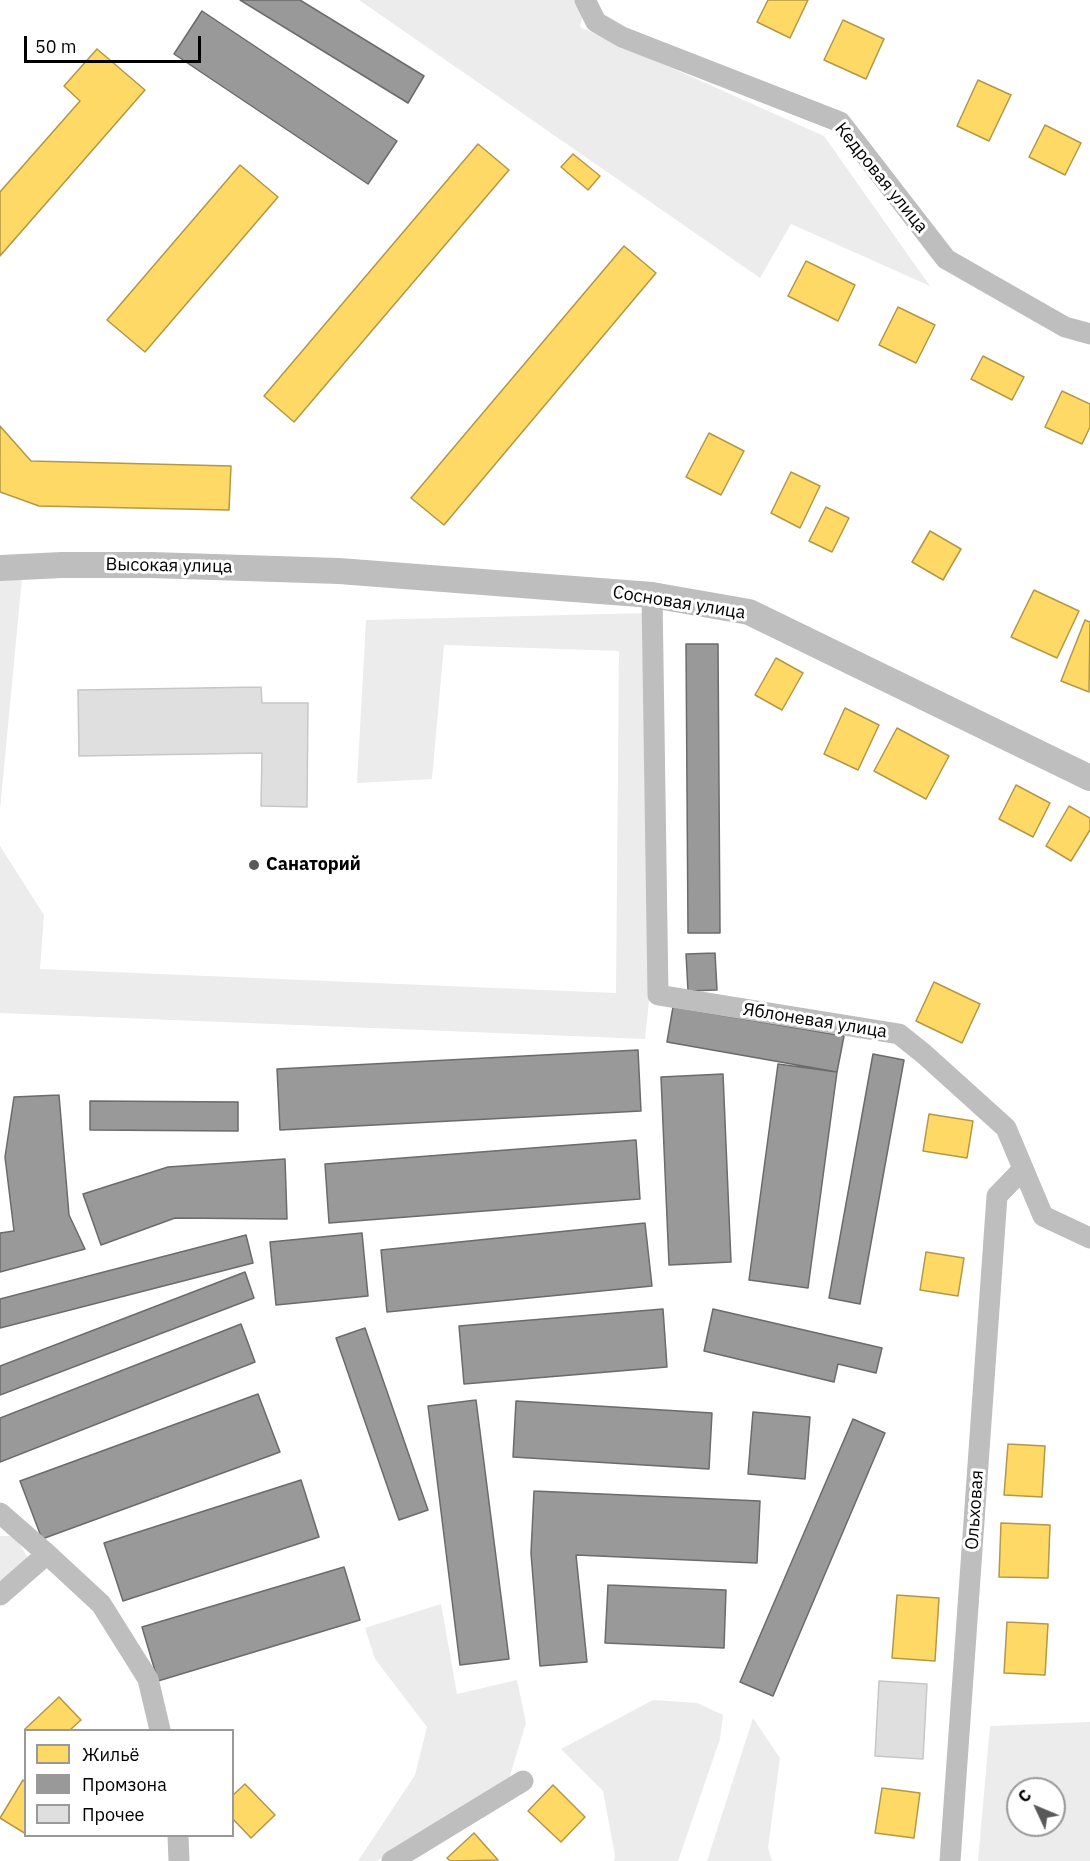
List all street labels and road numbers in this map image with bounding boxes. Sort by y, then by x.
street label: Кедровая улица [830,118,932,238]
street label: Высокая улица [105,554,233,578]
street label: Сосновая улица [611,582,747,624]
street label: Яблоневая улица [741,999,889,1043]
street label: Ольховая [961,1469,989,1551]

